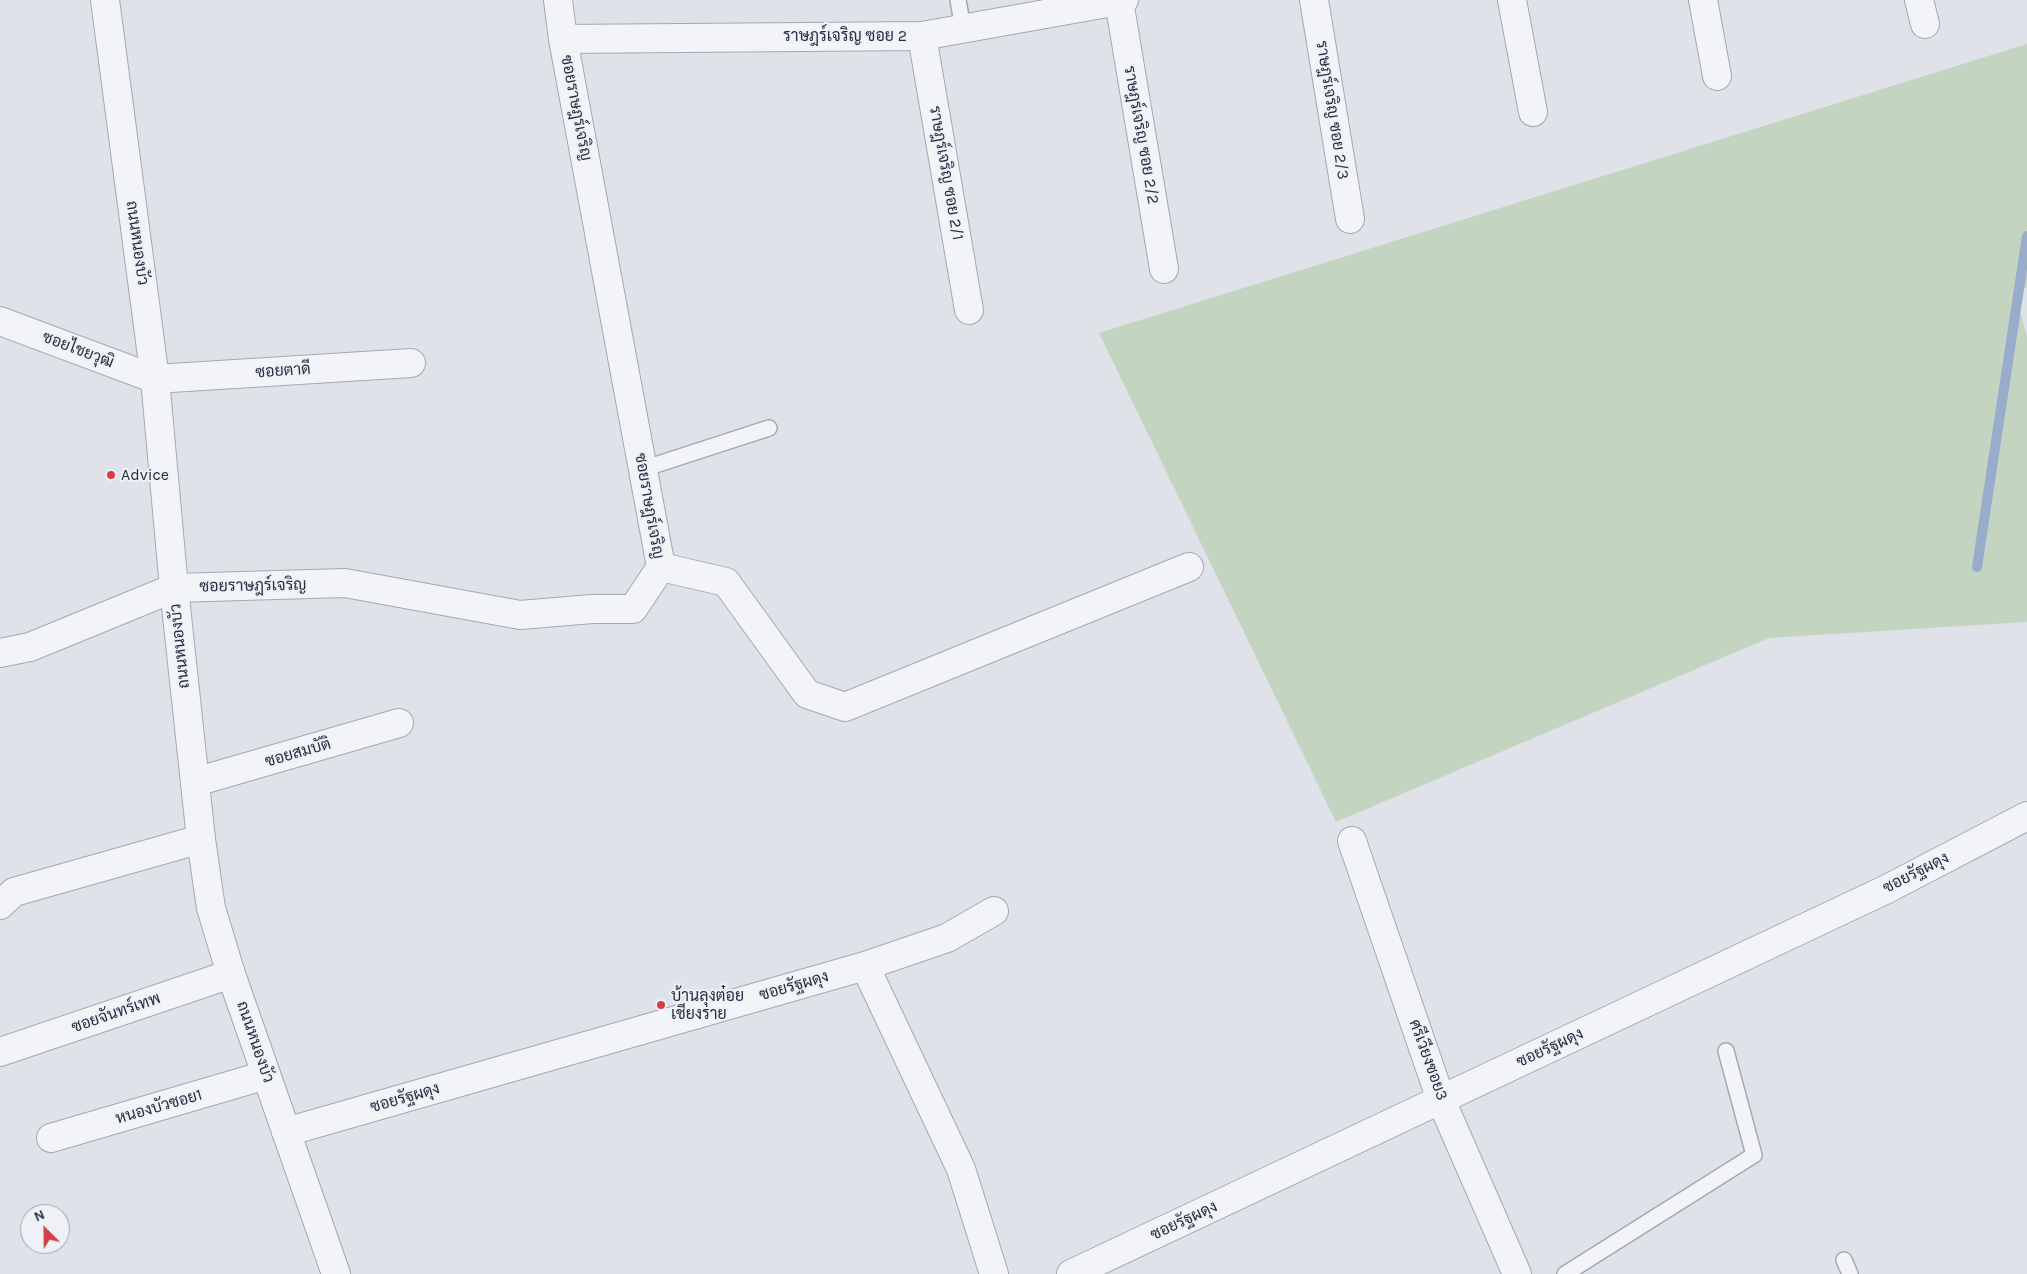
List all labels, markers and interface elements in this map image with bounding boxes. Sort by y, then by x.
street label: ราษฎร์เจริญ ซอย 2 [783,26,907,46]
street label: ราษฎร์เจริญ ซอย 2/3 [1312,39,1352,181]
street label: ซอยราษฎร์เจริญ [556,54,596,162]
street label: ราษฎร์เจริญ ซอย 2/2 [1119,64,1163,206]
street label: ราษฎร์เจริญ ซอย 2/1 [925,104,967,242]
street label: ถนนหนองบัว [122,199,152,287]
street label: ซอยไชยวุฒิ [40,328,116,372]
street label: ซอยตาดี [255,359,311,383]
street label: ซอยราษฎร์เจริญ [630,452,668,560]
place label: Advice [121,465,169,485]
marker: Advice [105,469,117,481]
street label: ซอยราษฎร์เจริญ [199,575,307,597]
street label: ถนนหนองบัว [166,603,194,689]
street label: ซอยสมบัติ [263,734,333,772]
street label: ซอยรัฐผดุง [1880,848,1952,898]
street label: ซอยรัฐผดุง [757,967,831,1005]
place label: บ้านลุงต๋อย เชียงราย [671,986,744,1024]
street label: ซอยจันทร์เทพ [69,989,163,1037]
street label: ถนนหนองบัว [232,999,278,1085]
marker: บ้านลุงต๋อย เชียงราย [655,999,667,1011]
street label: ศรีเวียงซอย3 [1404,1017,1452,1103]
street label: ซอยรัฐผดุง [1514,1024,1586,1072]
street label: ซอยรัฐผดุง [368,1079,442,1117]
street label: หนองบัวซอย1 [113,1085,205,1129]
street label: ซอยรัฐผดุง [1148,1197,1220,1245]
north arrow [20,1204,70,1254]
text: N [31,1206,47,1225]

